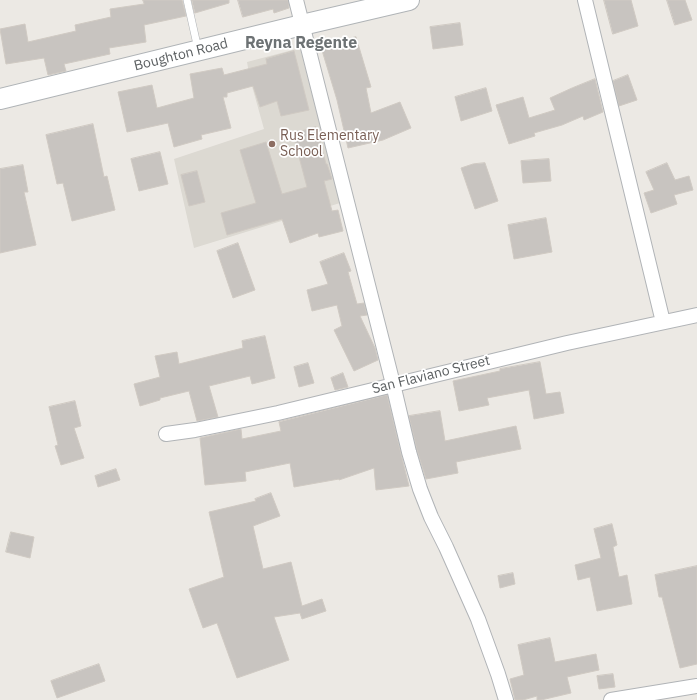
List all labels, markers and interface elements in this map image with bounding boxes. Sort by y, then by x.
district label: Reyna Regente [245,33,357,53]
street label: Boughton Road [132,35,230,75]
place label: Rus Elementary School [280,128,379,160]
marker: Rus Elementary School [267,139,277,149]
street label: San Flaviano Street [370,352,492,398]

